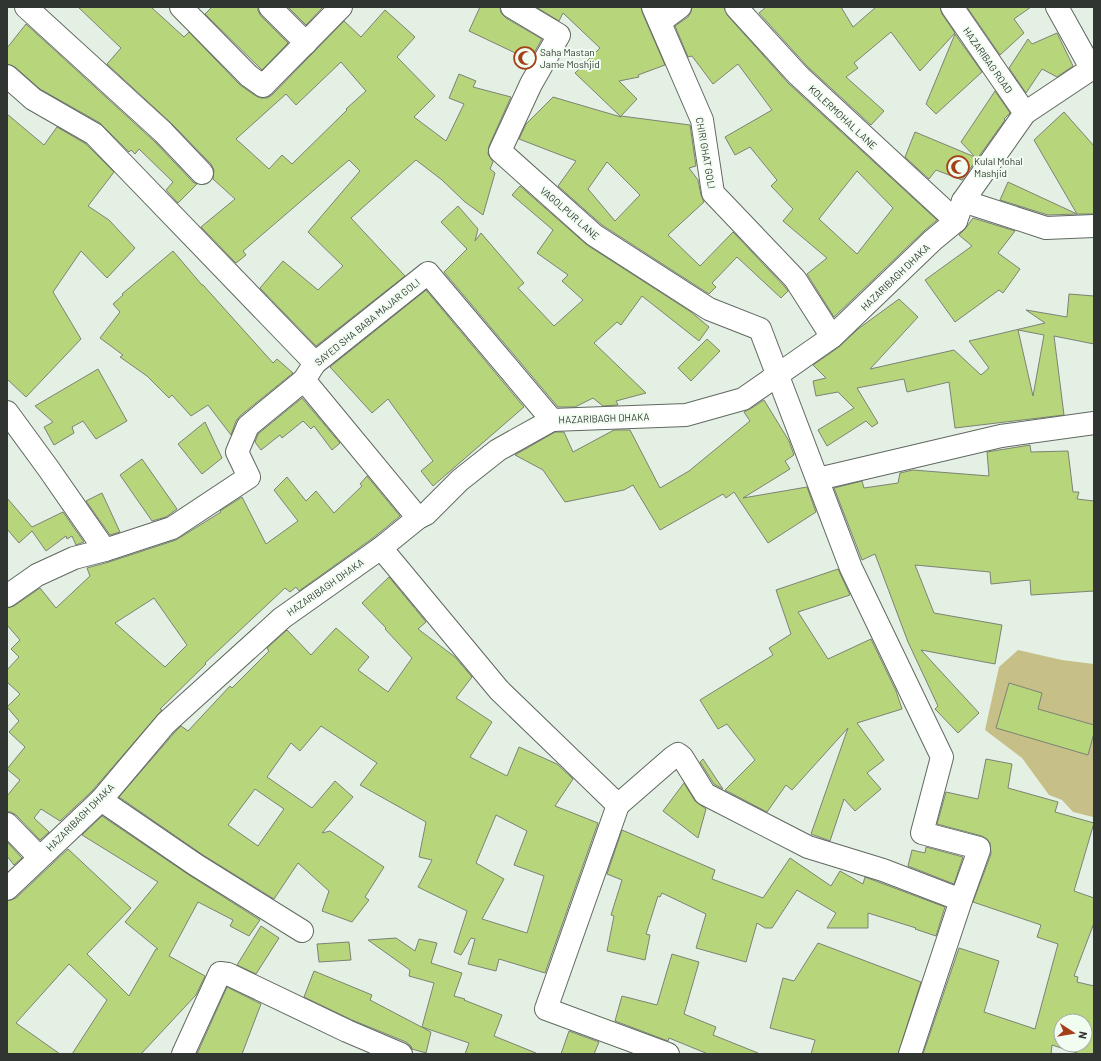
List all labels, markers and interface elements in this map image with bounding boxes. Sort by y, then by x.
street label: HAZARIBAG ROAD [961,25,1015,95]
mosque icon: Saha Mastan Jame Moshjid [512,45,538,71]
place label: Saha Mastan Jame Moshjid [540,46,600,70]
street label: KOLERMOHAL LANE [806,82,880,152]
street label: CHIRI GHAT GOLI [694,116,718,190]
mosque icon: Kulal Mohal Mashjid [945,154,971,180]
place label: Kulal Mohal Mashjid [974,155,1023,179]
street label: VAGOLPUR LANE [538,184,602,242]
street label: HAZARIBAGH DHAKA [858,241,932,313]
street label: SAYED SHA BABA MAJAR GOLI [312,276,422,368]
street label: HAZARIBAGH DHAKA [558,410,650,426]
street label: HAZARIBAGH DHAKA [284,556,366,618]
street label: HAZARIBAGH DHAKA [44,781,116,853]
north arrow [1053,1013,1093,1053]
text: N [1076,1030,1090,1040]

